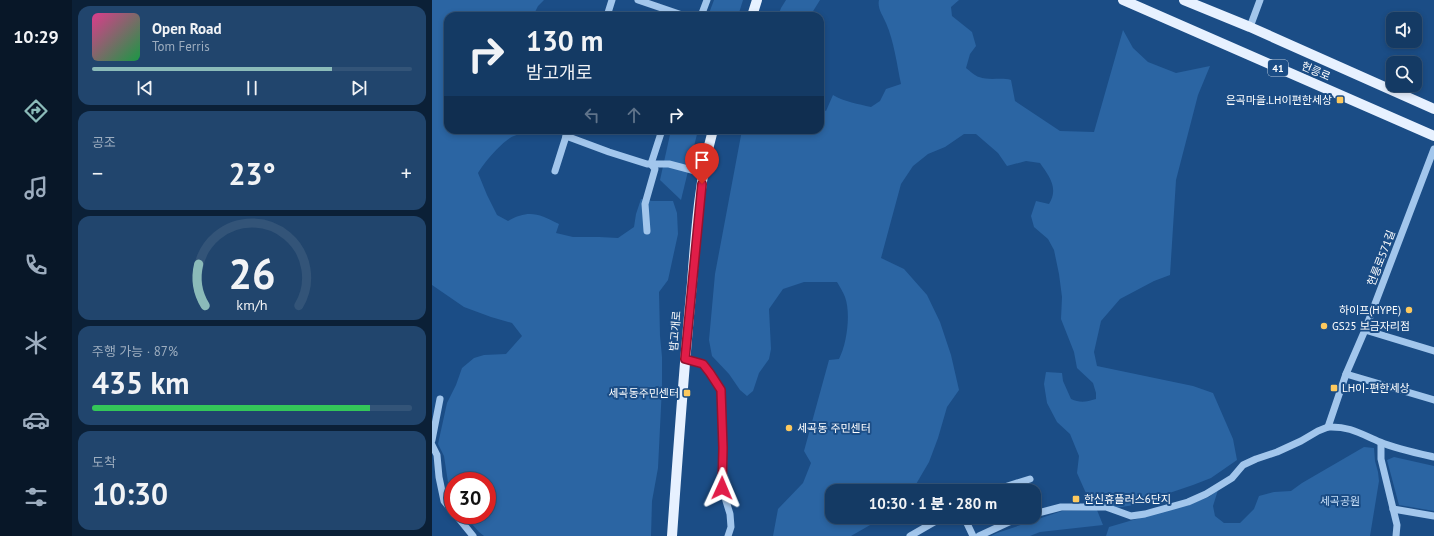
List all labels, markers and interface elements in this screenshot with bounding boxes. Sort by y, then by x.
map controls [1386,12,1422,92]
button: sound [1386,12,1422,48]
text: Open Road [152,19,222,38]
text: 130 m [526,22,603,59]
text: 10:29 [13,25,59,48]
icon: right [460,28,512,80]
text: Tom Ferris [152,38,210,55]
button: search [1386,56,1422,92]
street label: 헌릉로 [1299,59,1333,83]
road number: 41 [1268,60,1288,76]
text: 밤고개로 [526,61,592,84]
icon: previous [134,77,156,99]
icon: pause [241,77,263,99]
icon: next [348,77,370,99]
place label: 은곡마을.LH이편한세상 [1225,93,1332,107]
marker: 은곡마을.LH이편한세상 [1335,95,1345,105]
icon: directions [22,97,50,125]
icon: left [581,104,603,126]
icon: ahead [623,104,645,126]
icon: right [665,104,687,126]
text: 공조 [92,134,116,151]
pin [685,143,719,184]
icon: arrive [691,149,713,171]
text: 23° [228,154,276,193]
text: − [92,159,103,187]
text: + [401,159,412,187]
icon: music [22,174,50,202]
street label: 헌릉로571길 [1364,228,1398,288]
text: 26 [228,247,276,300]
icon: phone [22,251,50,279]
text: km/h [236,295,268,314]
place label: 하이프(HYPE) [1339,303,1401,317]
marker: 하이프(HYPE) [1404,305,1414,315]
street label: 밤고개로 [666,310,684,352]
place label: GS25 보금자리점 [1332,319,1410,333]
marker: GS25 보금자리점 [1319,321,1329,331]
icon: climate [22,329,50,357]
text: 주행 가능 · 87% [92,343,178,360]
text: 435 km [92,363,190,402]
place label: LH이-편한세상 [1342,381,1410,395]
marker: LH이-편한세상 [1329,383,1339,393]
place label: 세곡동주민센터 [608,386,679,400]
marker: 세곡동주민센터 [682,388,692,398]
icon: car [22,406,50,434]
place label: 세곡동 주민센터 [797,421,871,435]
marker: 세곡동 주민센터 [784,423,794,433]
text: 도착 [92,454,116,471]
position arrow [701,467,743,509]
speed limit sign: 30 [444,472,496,524]
text: 10:30 [92,474,168,513]
icon: filters [22,483,50,511]
place label: 한신휴플러스6단지 [1084,492,1171,506]
text: 10:30 · 1 분 · 280 m [869,494,997,513]
marker: 한신휴플러스6단지 [1071,494,1081,504]
park label: 세곡공원 [1320,494,1360,508]

